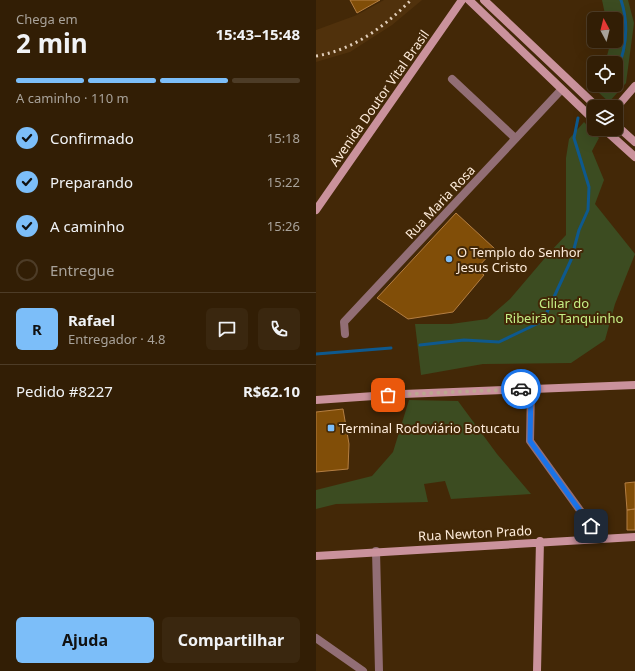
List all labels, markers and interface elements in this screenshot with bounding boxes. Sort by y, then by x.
text: Chega em [16,10,78,28]
north arrow [587,12,623,48]
map controls [587,12,623,136]
text: 15:43–15:48 [215,24,300,44]
text: 2 min [16,25,88,61]
street label: Avenida Doutor Vital Brasil [325,26,433,170]
button: locate [587,56,623,92]
text: A caminho · 110 m [16,89,129,107]
button: layers [587,100,623,136]
icon: check [16,127,38,149]
text: Confirmado [50,128,134,148]
text: 15:18 [267,129,300,147]
street label: Rua Maria Rosa [401,161,479,243]
icon: check [16,171,38,193]
text: Preparando [50,172,133,192]
text: 15:22 [267,173,300,191]
icon: check [16,215,38,237]
text: A caminho [50,216,125,236]
text: 15:26 [267,217,300,235]
place label: O Templo do Senhor Jesus Cristo [455,243,583,276]
marker: O Templo do Senhor Jesus Cristo [444,254,454,264]
text: Entregue [50,260,114,280]
park label: Ciliar do Ribeirão Tanquinho [505,294,623,327]
button: chat [206,308,248,350]
button: phone [258,308,300,350]
text: Rafael [68,310,115,330]
text: R [32,319,42,339]
text: Entregador · 4.8 [68,330,166,348]
courier [501,369,541,409]
pin [371,378,405,412]
icon: car [510,378,532,400]
text: Pedido #8227 [16,381,113,401]
text: R$62.10 [243,381,300,401]
icon: bag [377,384,399,406]
place label: Terminal Rodoviário Botucatu [339,419,520,437]
marker: Terminal Rodoviário Botucatu [326,423,336,433]
pin [574,509,608,543]
icon: home [580,515,602,537]
street label: Rua Newton Prado [418,521,533,545]
button: Ajuda [16,617,154,663]
button: Compartilhar [162,617,300,663]

